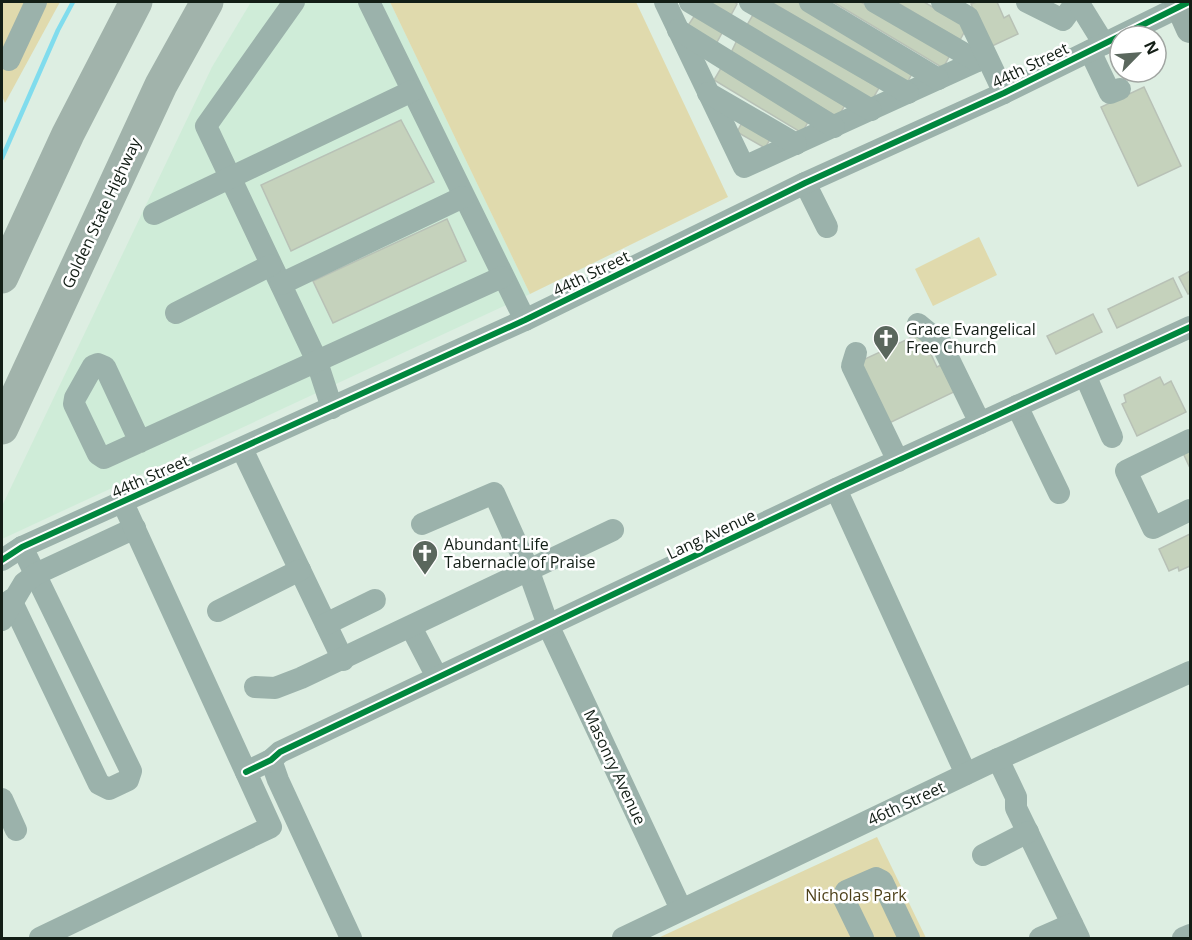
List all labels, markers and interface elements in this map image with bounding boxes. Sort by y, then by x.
north arrow [1108,24,1168,84]
street label: 44th Street [988,37,1072,93]
text: N [1139,37,1164,58]
street label: Golden State Highway [56,133,146,292]
street label: 44th Street [549,245,633,301]
place label: Grace Evangelical Free Church [906,318,1036,358]
church icon: Grace Evangelical Free Church [871,323,901,361]
street label: 44th Street [108,449,193,503]
street label: Lang Avenue [663,504,759,564]
place label: Abundant Life Tabernacle of Praise [444,533,595,573]
church icon: Abundant Life Tabernacle of Praise [410,538,440,576]
street label: Masonry Avenue [579,706,651,828]
street label: 46th Street [864,775,948,830]
park label: Nicholas Park [805,884,907,906]

